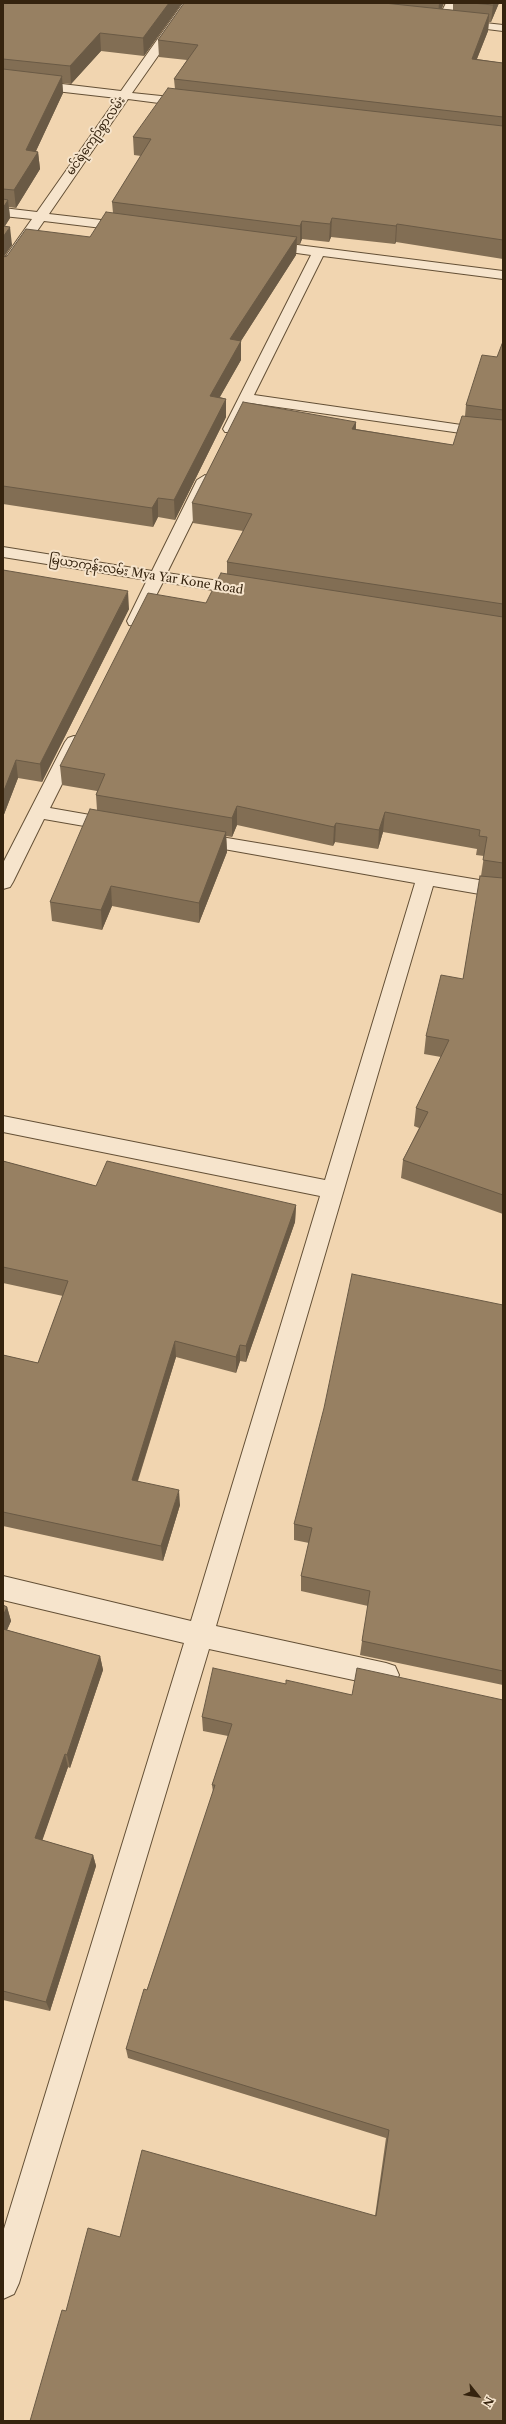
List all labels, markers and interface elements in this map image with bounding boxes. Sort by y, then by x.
street label: မင်ရဲကျော်စွာလမ်း [63,94,129,178]
street label: မြယာကုန်းလမ်း Mya Yar Kone Road [48,553,244,597]
north arrow [458,2376,498,2416]
text: N [480,2394,497,2410]

